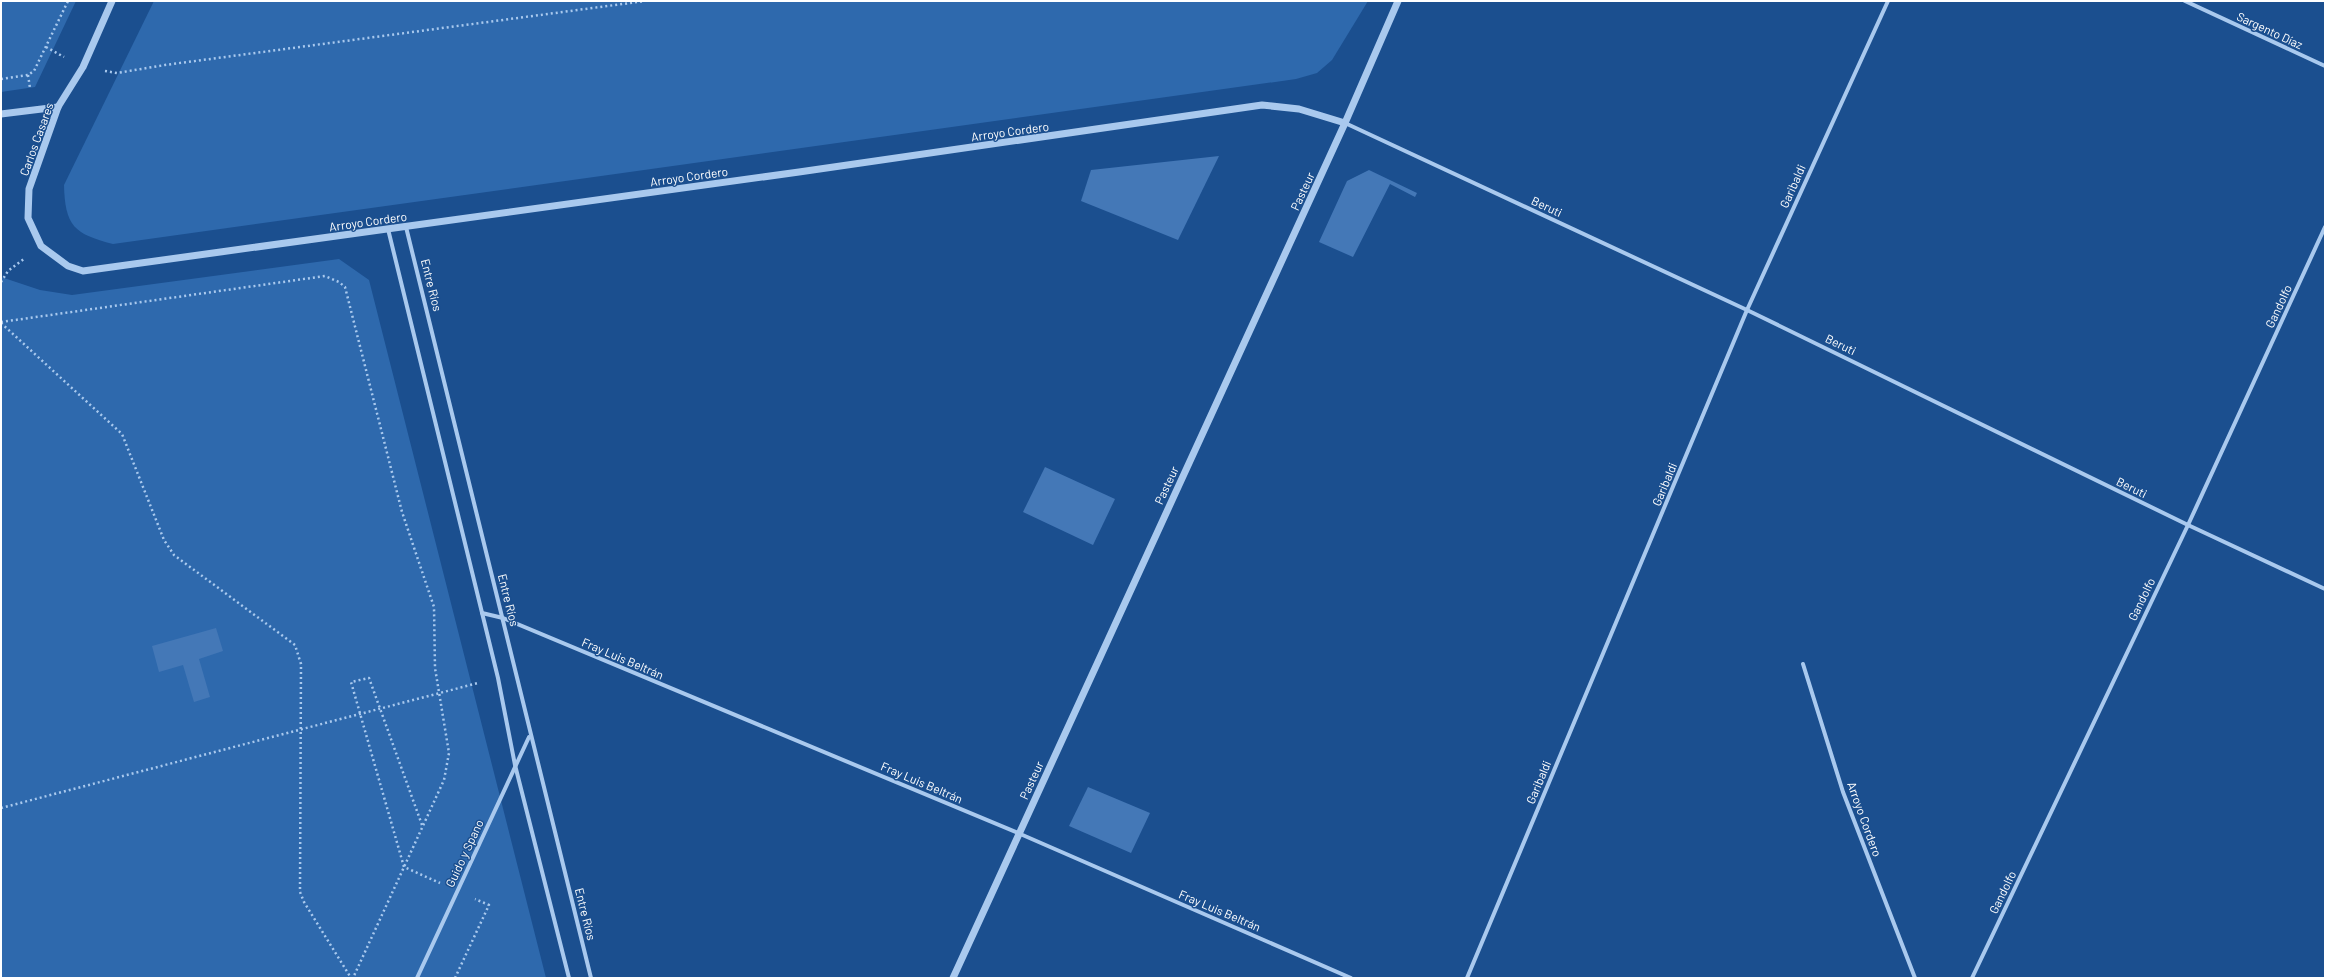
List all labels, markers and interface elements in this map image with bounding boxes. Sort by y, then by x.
street label: Sargento Díaz [2235,9,2305,51]
street label: Carlos Casares [16,100,56,177]
street label: Arroyo Cordero [970,119,1050,143]
street label: Garibaldi [1776,162,1808,210]
street label: Arroyo Cordero [649,164,729,188]
street label: Pasteur [1287,169,1317,212]
street label: Beruti [1529,193,1565,219]
street label: Arroyo Cordero [328,209,408,233]
street label: Entre Ríos [419,257,445,313]
street label: Gandolfo [2262,282,2294,330]
street label: Beruti [1823,331,1859,357]
street label: Garibaldi [1649,460,1679,508]
street label: Pasteur [1151,463,1181,506]
street label: Beruti [2114,474,2150,500]
street label: Entre Ríos [496,572,522,628]
street label: Gandolfo [2125,575,2157,623]
street label: Fray Luis Beltrán [580,634,666,682]
street label: Fray Luis Beltrán [879,758,965,806]
street label: Pasteur [1016,758,1046,801]
street label: Garibaldi [1523,758,1553,806]
street label: Arroyo Cordero [1845,780,1885,858]
street label: Guido y Spano [442,817,486,889]
street label: Gandolfo [1986,868,2018,916]
street label: Entre Ríos [573,886,599,942]
street label: Fray Luis Beltrán [1177,886,1263,934]

